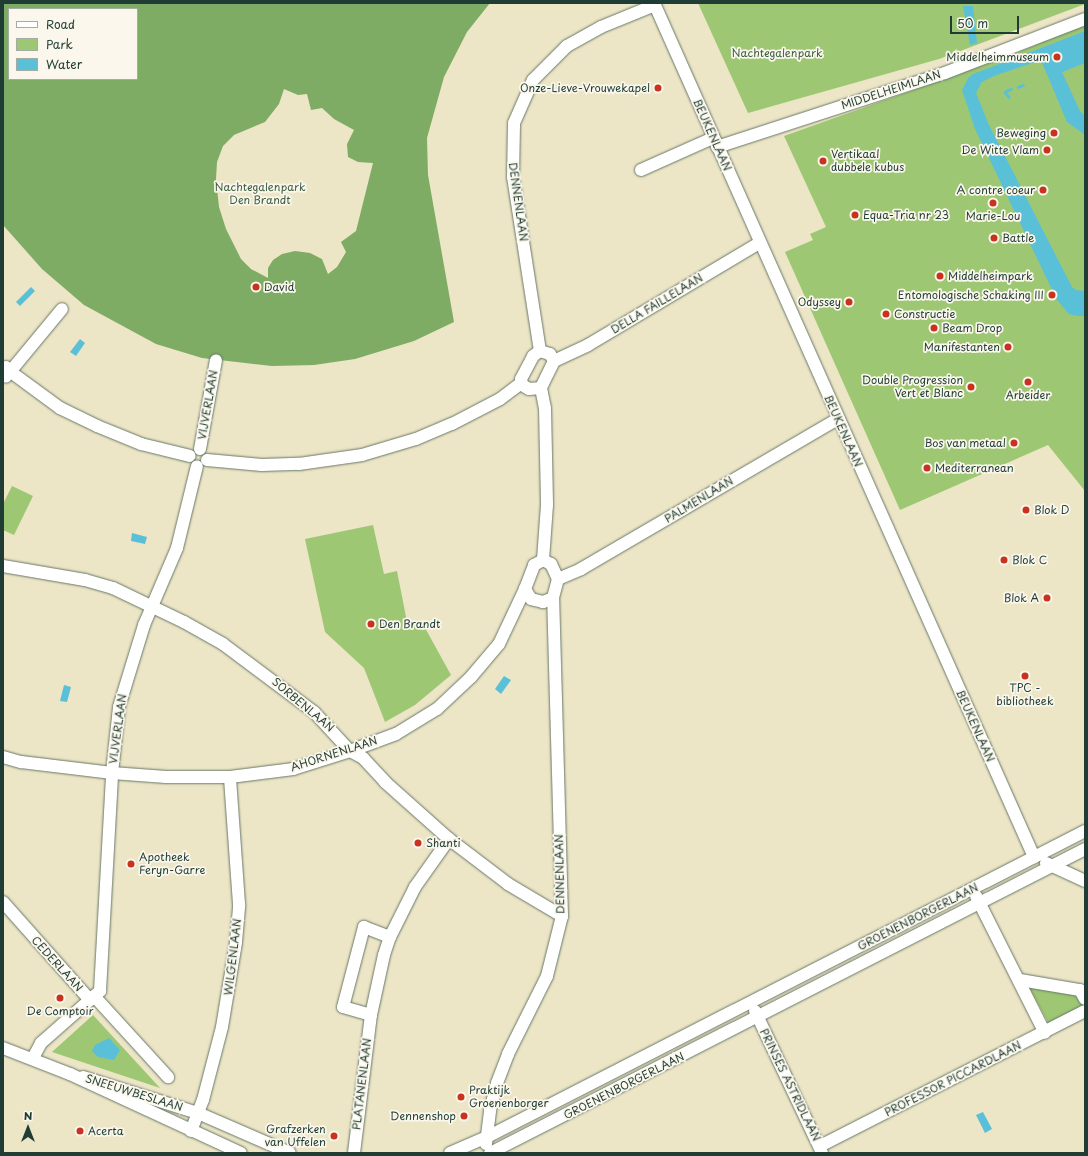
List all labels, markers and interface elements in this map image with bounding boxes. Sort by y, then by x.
legend [8,8,138,80]
scale bar [952,8,1021,34]
text: 50 m [957,14,988,32]
text: Road [46,15,75,33]
text: Park [46,35,73,53]
park label: Nachtegalenpark [731,46,823,60]
place label: Middelheimmuseum [946,50,1049,64]
marker: Middelheimmuseum [1052,52,1062,62]
text: Water [46,55,82,73]
street label: MIDDELHEIMLAAN [839,68,943,112]
place label: Onze-Lieve-Vrouwekapel [520,81,650,95]
marker: Onze-Lieve-Vrouwekapel [653,83,663,93]
street label: BEUKENLAAN [690,97,734,173]
place label: Beweging [996,126,1046,140]
marker: Beweging [1049,128,1059,138]
place label: De Witte Vlam [961,143,1039,157]
marker: De Witte Vlam [1042,145,1052,155]
place label: Vertikaal dubbele kubus [831,148,905,174]
marker: Vertikaal dubbele kubus [818,156,828,166]
street label: DENNENLAAN [506,162,530,242]
park label: Nachtegalenpark Den Brandt [214,181,306,207]
place label: A contre coeur [957,183,1035,197]
marker: A contre coeur [1038,185,1048,195]
marker: Marie-Lou [988,198,998,208]
place label: Equa-Tria nr 23 [863,208,949,222]
place label: Marie-Lou [966,209,1020,223]
marker: Equa-Tria nr 23 [850,210,860,220]
place label: Battle [1002,231,1035,245]
marker: Battle [989,233,999,243]
place label: Middelheimpark [948,269,1033,283]
street label: DELLA FAILLELAAN [608,271,706,337]
marker: Middelheimpark [935,271,945,281]
place label: David [264,280,294,294]
marker: David [251,282,261,292]
place label: Entomologische Schaking III [898,288,1044,302]
marker: Entomologische Schaking III [1047,290,1057,300]
place label: Odyssey [798,295,841,309]
marker: Odyssey [844,297,854,307]
place label: Constructie [894,307,955,321]
marker: Constructie [881,309,891,319]
place label: Beam Drop [942,321,1002,335]
marker: Beam Drop [929,323,939,333]
place label: Manifestanten [924,340,1000,354]
marker: Manifestanten [1003,342,1013,352]
street label: VIJVERLAAN [195,369,221,441]
place label: Double Progression Vert et Blanc [861,374,963,400]
marker: Arbeider [1023,377,1033,387]
marker: Double Progression Vert et Blanc [966,382,976,392]
place label: Arbeider [1006,388,1050,402]
street label: BEUKENLAAN [821,393,865,469]
place label: Bos van metaal [925,436,1006,450]
marker: Bos van metaal [1009,438,1019,448]
place label: Mediterranean [935,461,1014,475]
marker: Mediterranean [922,463,932,473]
street label: PALMENLAAN [662,474,736,526]
place label: Blok D [1034,503,1070,517]
marker: Blok D [1021,505,1031,515]
place label: Blok C [1012,553,1047,567]
marker: Blok C [999,555,1009,565]
place label: Blok A [1004,591,1039,605]
marker: Blok A [1042,593,1052,603]
place label: Den Brandt [379,617,441,631]
marker: Den Brandt [366,619,376,629]
marker: TPC - bibliotheek [1020,671,1030,681]
street label: SORBENLAAN [269,675,337,735]
place label: TPC - bibliotheek [996,682,1054,708]
street label: BEUKENLAAN [953,688,997,764]
street label: VIJVERLAAN [107,693,129,765]
street label: AHORNENLAAN [289,734,379,774]
street label: DENNENLAAN [553,834,567,914]
place label: Shanti [426,836,461,850]
marker: Shanti [413,838,423,848]
place label: Apotheek Feryn-Garre [139,851,205,877]
marker: Apotheek Feryn-Garre [126,859,136,869]
street label: GROENENBORGERLAAN [856,881,980,953]
street label: WILGENLAAN [222,918,244,996]
street label: CEDERLAAN [29,934,85,994]
marker: De Comptoir [55,993,65,1003]
place label: De Comptoir [26,1004,94,1018]
street label: PRINSES ASTRIDLAAN [757,1026,823,1144]
street label: PLATANENLAAN [350,1037,374,1131]
street label: PROFESSOR PICCARDLAAN [883,1039,1023,1119]
street label: GROENENBORGERLAAN [562,1050,686,1122]
street label: SNEEUWBESLAAN [84,1072,184,1114]
place label: Praktijk Groenenborger [469,1084,549,1110]
marker: Praktijk Groenenborger [456,1092,466,1102]
text: N [24,1107,32,1124]
north arrow [8,1108,48,1148]
place label: Dennenshop [390,1109,456,1123]
marker: Dennenshop [459,1111,469,1121]
place label: Grafzerken van Uffelen [265,1123,326,1149]
place label: Acerta [88,1124,124,1138]
marker: Acerta [75,1126,85,1136]
marker: Grafzerken van Uffelen [329,1131,339,1141]

